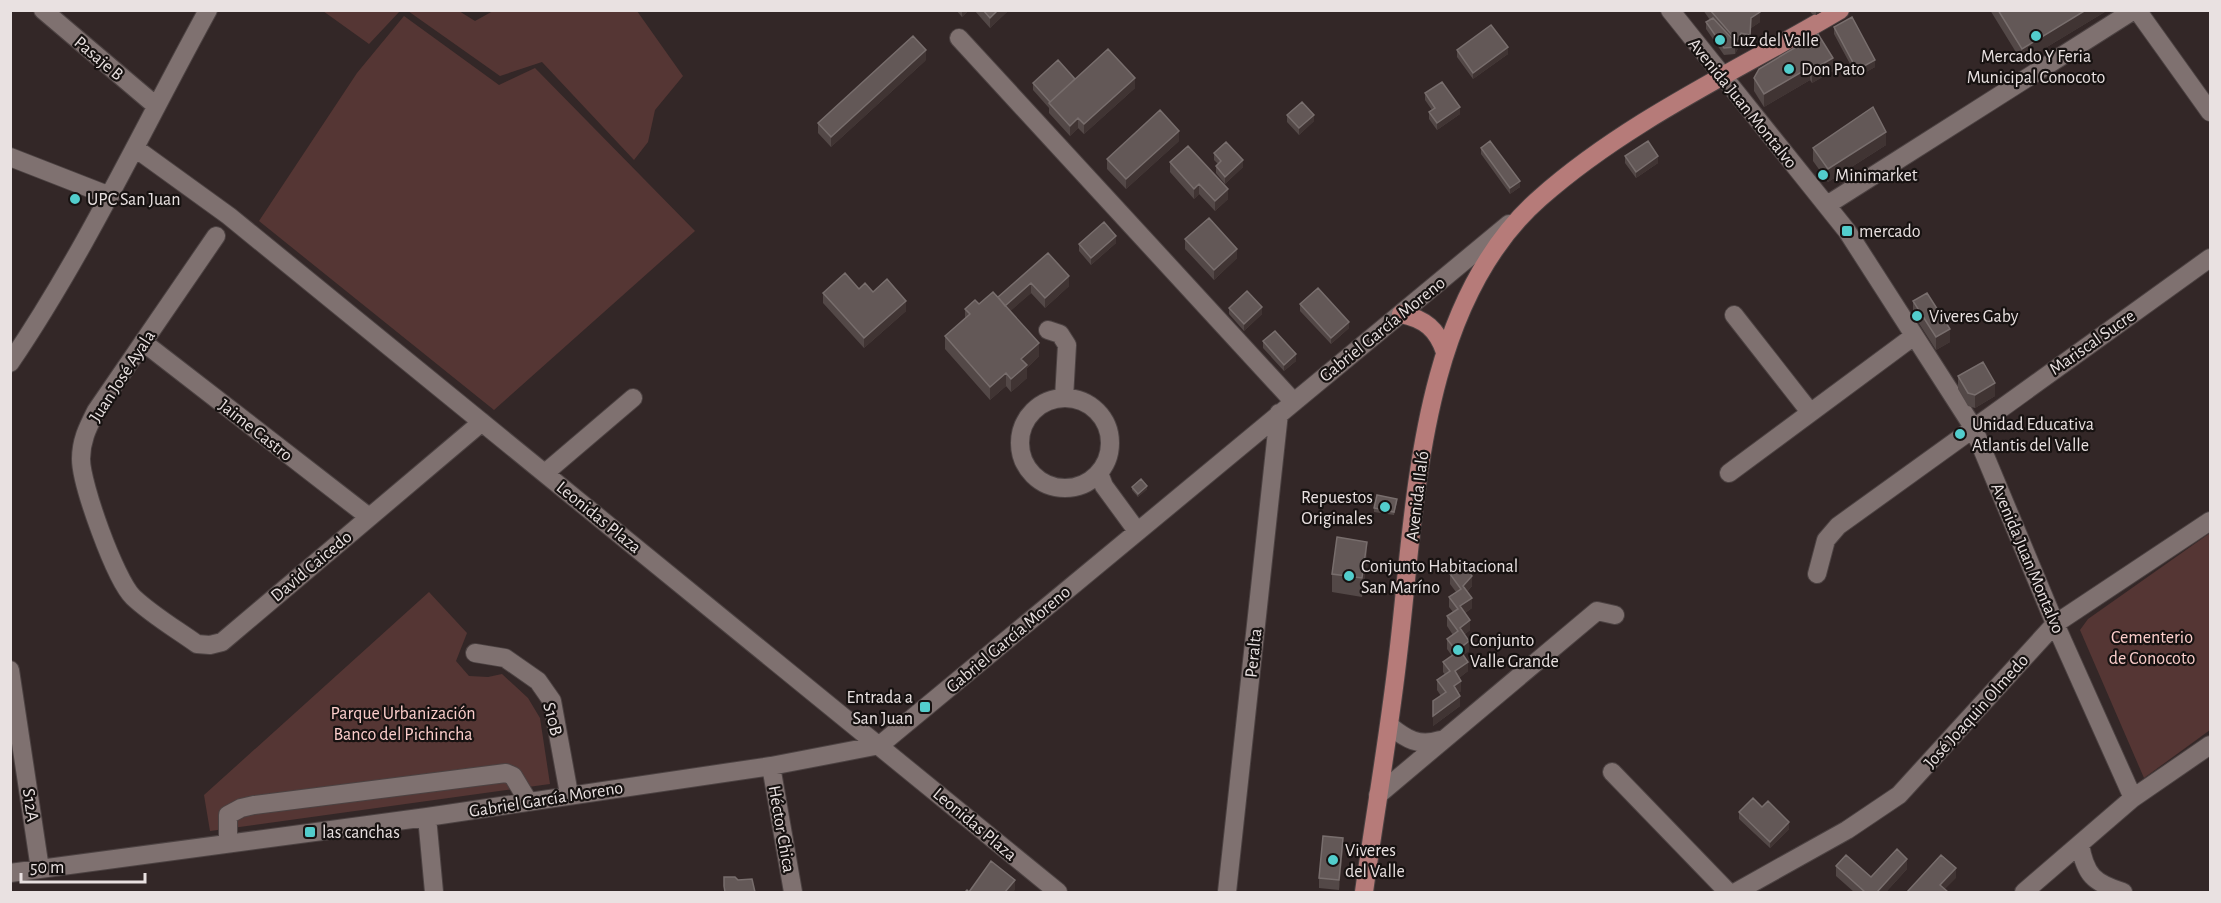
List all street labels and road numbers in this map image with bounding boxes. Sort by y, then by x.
street label: Pasaje B [70,33,126,84]
street label: Avenida Juan Montalvo [1684,35,1800,172]
street label: Gabriel García Moreno [1316,274,1449,386]
street label: Mariscal Sucre [2046,307,2139,379]
street label: Juan José Ayala [87,327,159,426]
street label: Jaime Castro [215,397,296,465]
street label: Avenida Ilaló [1404,450,1432,542]
street label: Leonidas Plaza [553,478,644,557]
street label: Avenida Juan Montalvo [1987,481,2067,636]
street label: David Caicedo [268,528,356,606]
street label: Gabriel García Moreno [943,583,1074,697]
street label: Peralta [1242,628,1266,679]
street label: José Joaquin Olmedo [1921,651,2032,772]
street label: S10B [539,701,565,738]
street label: Gabriel García Moreno [468,779,625,821]
street label: Héctor Chica [764,784,798,874]
street label: Leonidas Plaza [929,785,1020,865]
street label: S12A [19,787,41,823]

